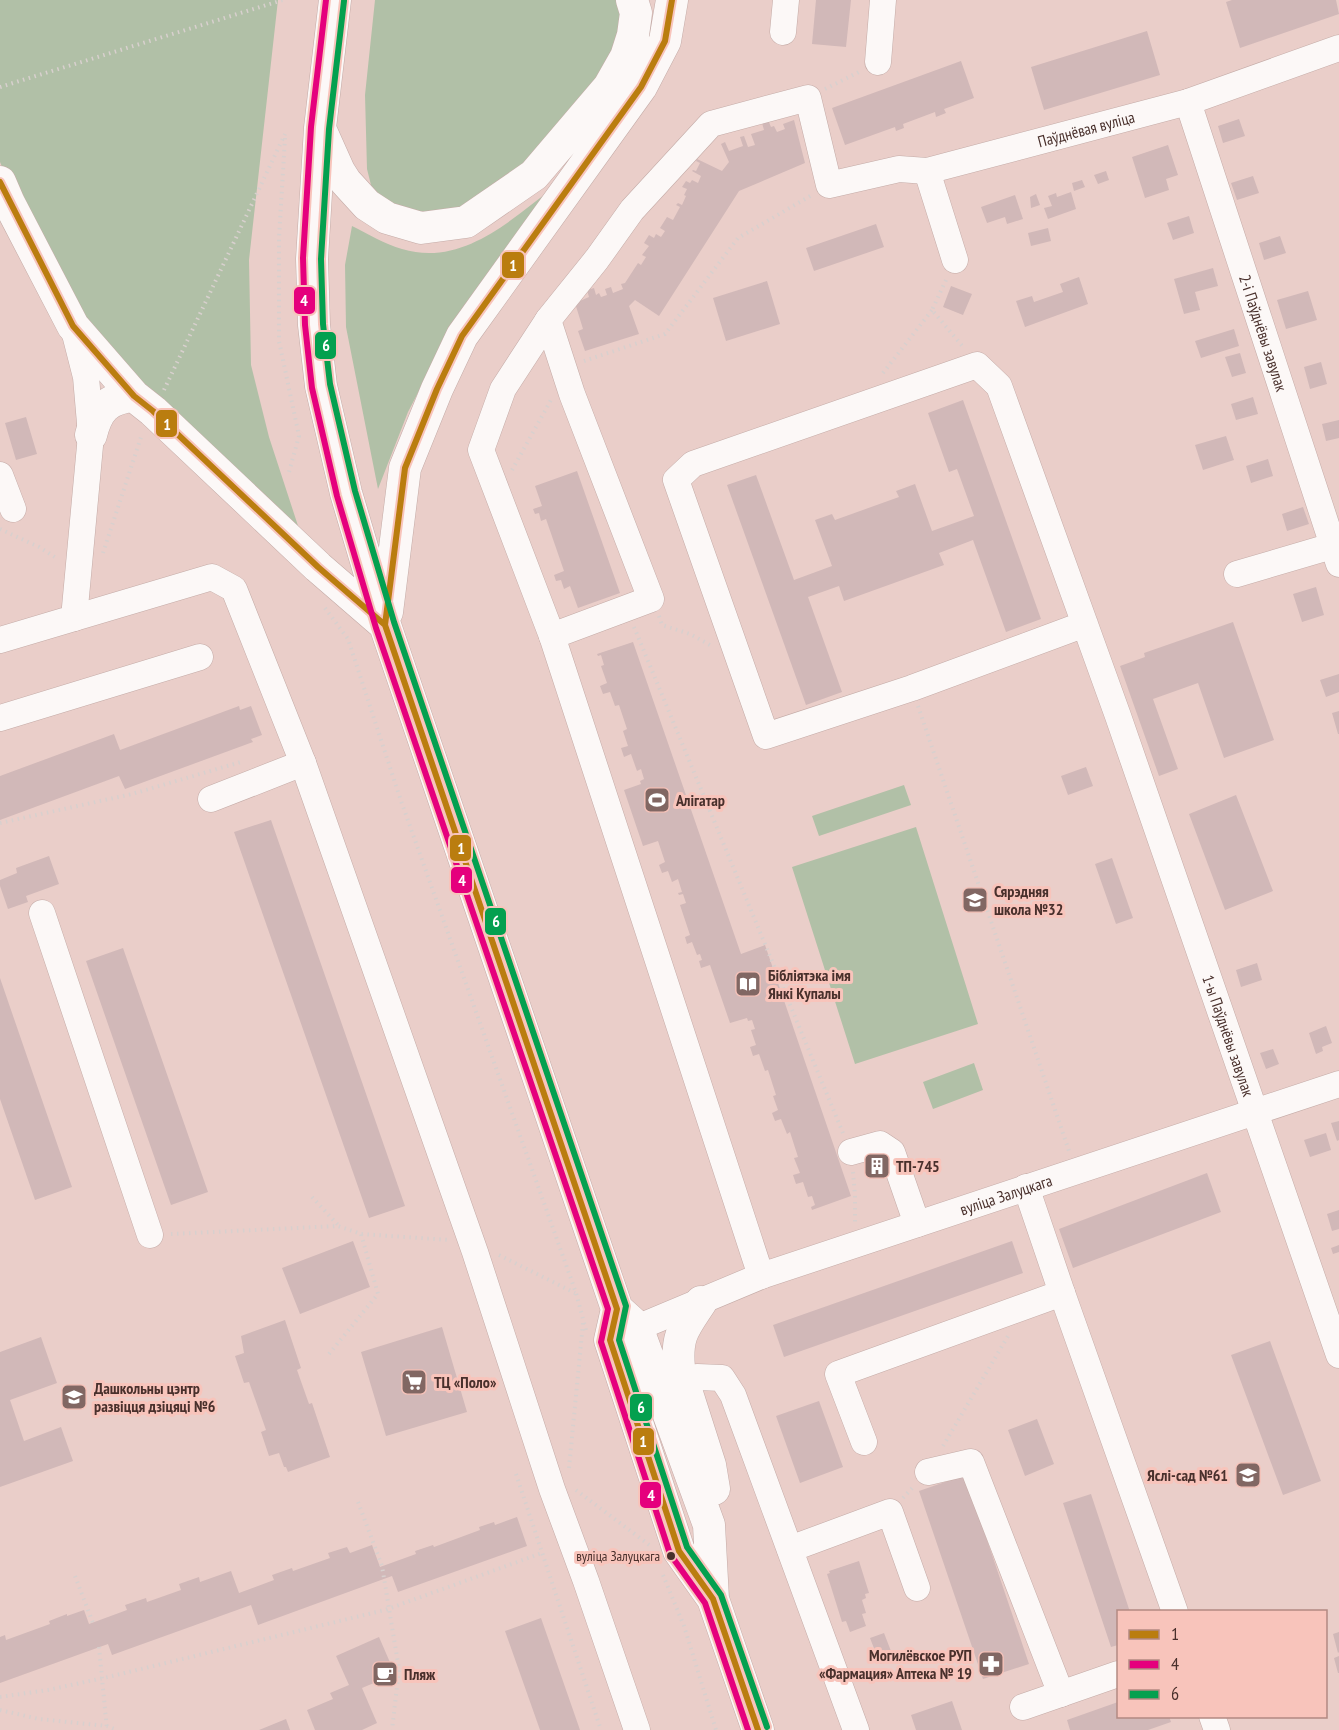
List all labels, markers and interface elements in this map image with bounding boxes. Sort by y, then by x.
street label: Паўднёвая вуліца [1035,107,1137,151]
line badge: 1 [501,251,525,279]
text: 1 [509,255,517,275]
street label: 2-і Паўднёвы завулак [1235,272,1292,395]
line badge: 4 [293,286,316,315]
text: 4 [300,290,308,310]
line badge: 6 [314,331,337,360]
text: 6 [322,335,330,355]
line badge: 1 [155,409,178,438]
text: 1 [163,414,171,434]
sports icon: Алігатар [642,785,672,815]
place label: Алігатар [675,790,725,810]
line badge: 1 [449,834,472,862]
text: 1 [457,838,465,858]
line badge: 4 [450,866,473,894]
text: 4 [458,870,466,890]
place label: Сярэдняя школа №32 [994,881,1063,919]
school or university icon: Сярэдняя школа №32 [960,885,990,915]
line badge: 6 [484,907,507,936]
text: 6 [492,911,500,931]
place label: Бібліятэка імя Янкі Купалы [768,965,851,1003]
library icon: Бібліятэка імя Янкі Купалы [733,969,763,999]
street label: 1-ы Паўднёвы завулак [1198,972,1259,1100]
building icon: ТП-745 [862,1151,892,1181]
place label: ТП-745 [896,1156,940,1176]
street label: вуліца Залуцкага [957,1170,1055,1219]
supermarket icon: ТЦ «Поло» [399,1367,429,1397]
place label: ТЦ «Поло» [434,1372,497,1392]
place label: Дашкольны цэнтр развіцця дзіцяці №6 [94,1378,216,1416]
school or university icon: Дашкольны цэнтр развіцця дзіцяці №6 [59,1382,89,1412]
line badge: 6 [629,1393,653,1422]
text: 6 [637,1397,645,1417]
line badge: 1 [632,1427,655,1456]
text: 1 [639,1431,647,1451]
school or university icon: Яслі-сад №61 [1233,1460,1263,1490]
place label: Яслі-сад №61 [1147,1465,1228,1485]
line badge: 4 [639,1481,662,1509]
text: 4 [647,1485,655,1505]
place label: вуліца Залуцкага [576,1547,660,1565]
marker: вуліца Залуцкага [665,1550,677,1562]
legend [1117,1610,1327,1718]
text: 1 [1171,1622,1179,1645]
place label: Могилёвское РУП «Фармация» Аптека № 19 [819,1645,972,1683]
pharmacy icon: Могилёвское РУП «Фармация» Аптека № 19 [976,1649,1006,1679]
text: 4 [1171,1652,1179,1675]
cafe icon: Пляж [370,1659,400,1689]
place label: Пляж [404,1664,436,1684]
text: 6 [1171,1682,1179,1705]

